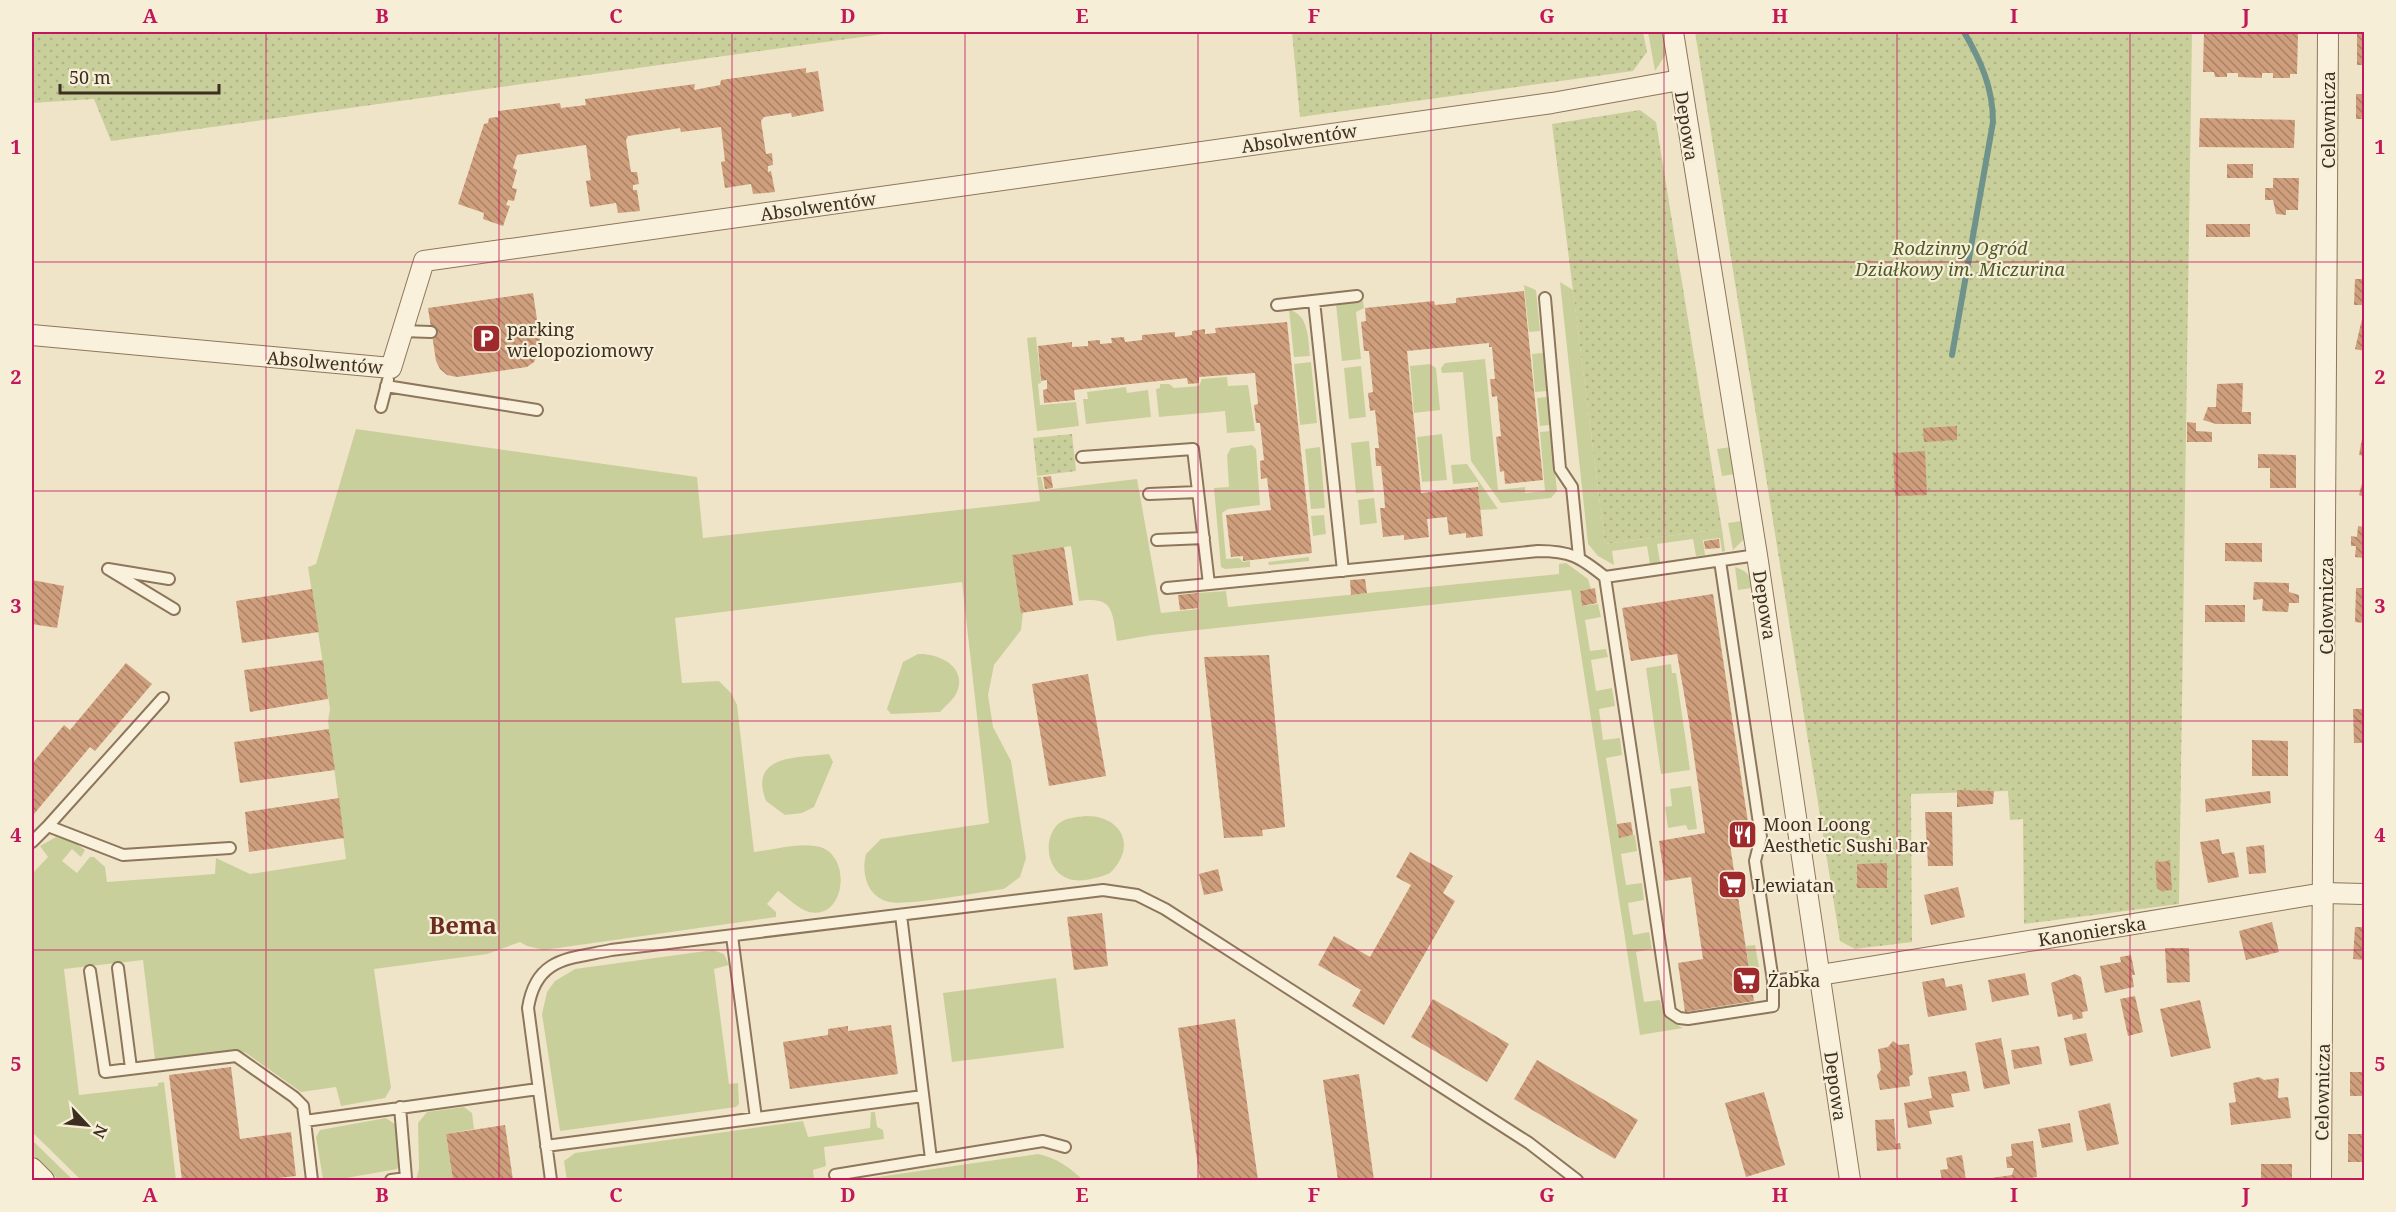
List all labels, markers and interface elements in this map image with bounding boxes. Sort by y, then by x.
text: A [142,2,158,29]
text: B [375,2,389,29]
text: C [609,2,623,29]
text: D [840,2,856,29]
text: E [1075,2,1089,29]
text: F [1308,2,1320,29]
text: G [1539,2,1555,29]
text: H [1772,2,1788,29]
text: I [2010,2,2018,29]
text: J [2241,2,2250,29]
scale bar [60,57,219,95]
text: 50 m [69,65,111,89]
street label: Celownicza [2316,71,2340,169]
street label: Depowa [1670,90,1704,162]
street label: Absolwentów [1239,118,1359,158]
text: 1 [10,133,22,160]
text: 1 [2374,133,2386,160]
street label: Absolwentów [758,186,878,226]
park label: Rodzinny Ogród Działkowy im. Miczurina [1854,236,2066,281]
place label: parking wielopoziomowy [507,317,655,362]
parking icon: parking wielopoziomowy [470,323,502,355]
street label: Absolwentów [266,345,385,379]
text: 2 [10,363,22,390]
text: 2 [2374,363,2386,390]
street label: Celownicza [2314,557,2338,655]
street label: Depowa [1748,569,1782,641]
text: 3 [10,592,22,619]
text: 3 [2374,592,2386,619]
place label: Moon Loong Aesthetic Sushi Bar [1763,812,1928,857]
restaurant icon: Moon Loong Aesthetic Sushi Bar [1726,818,1758,850]
text: 4 [10,821,22,848]
text: 4 [2374,821,2386,848]
supermarket icon: Lewiatan [1717,869,1749,901]
place label: Lewiatan [1754,873,1835,897]
district label: Bema [429,908,497,941]
street label: Kanonierska [2036,911,2148,951]
supermarket icon: Żabka [1731,964,1763,996]
place label: Żabka [1768,968,1821,992]
street label: Celownicza [2309,1043,2335,1141]
text: 5 [10,1050,22,1077]
street label: Depowa [1819,1050,1853,1122]
text: 5 [2374,1050,2386,1077]
north arrow [57,1095,117,1155]
text: N [88,1121,113,1142]
text: A [142,1181,158,1208]
text: B [375,1181,389,1208]
text: C [609,1181,623,1208]
text: D [840,1181,856,1208]
text: E [1075,1181,1089,1208]
text: F [1308,1181,1320,1208]
text: G [1539,1181,1555,1208]
text: H [1772,1181,1788,1208]
text: I [2010,1181,2018,1208]
text: J [2241,1181,2250,1208]

